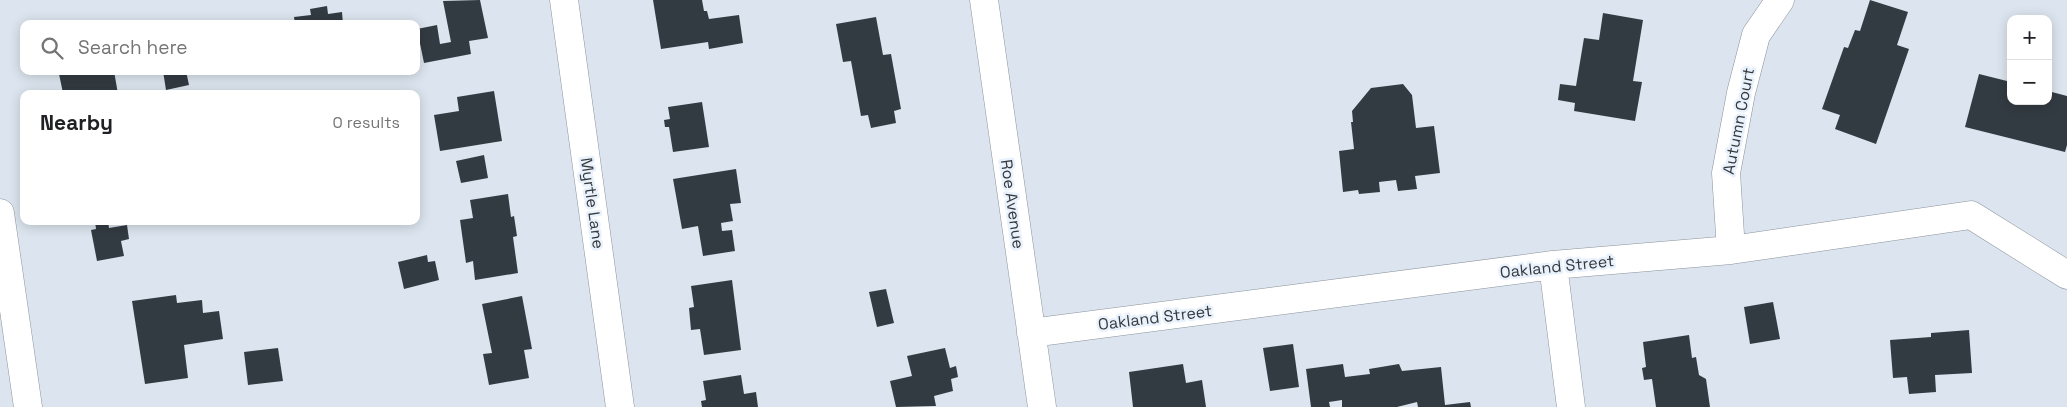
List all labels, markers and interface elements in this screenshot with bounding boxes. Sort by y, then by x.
map controls [2007,15,2052,105]
button: + [2007,15,2052,60]
search box [20,20,420,75]
icon: search [38,34,66,62]
text: Search here [78,35,188,60]
button: − [2007,60,2052,105]
street label: Autumn Court [1718,66,1759,176]
text: Nearby [40,109,113,136]
text: 0 results [332,112,400,133]
street label: Myrtle Lane [576,156,609,250]
street label: Roe Avenue [996,158,1029,250]
street label: Oakland Street [1499,250,1615,283]
street label: Oakland Street [1097,300,1213,335]

